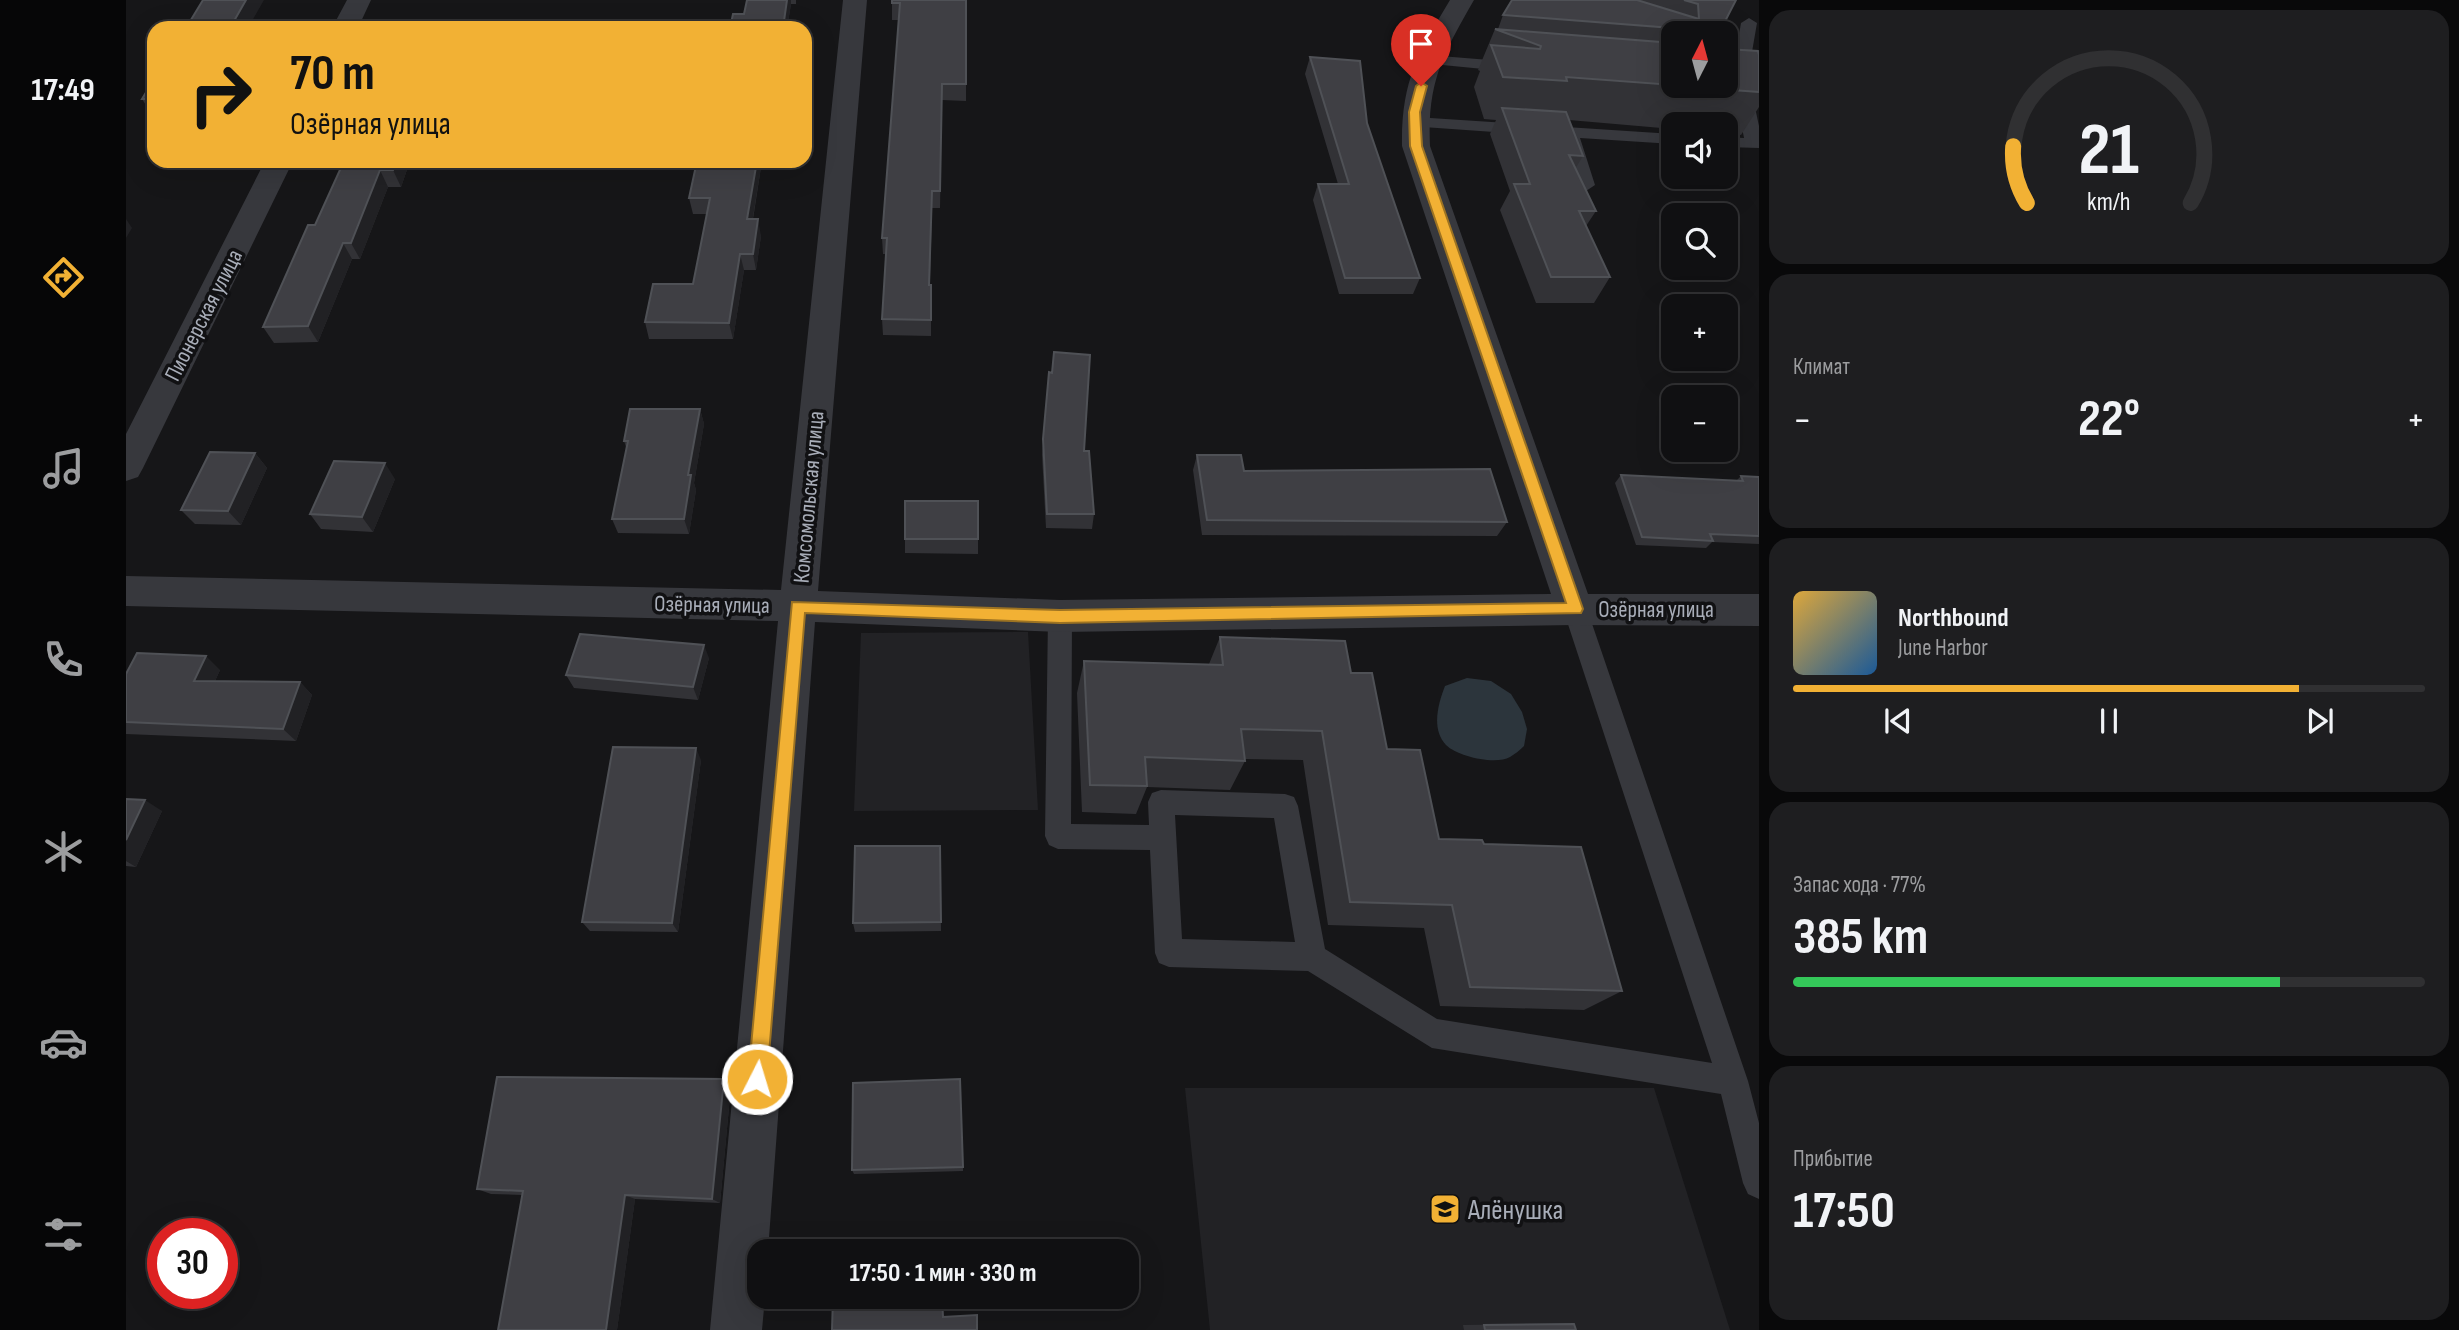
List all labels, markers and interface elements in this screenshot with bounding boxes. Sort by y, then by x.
pin [1391,14,1451,86]
north arrow [1661,21,1738,98]
map controls [1661,21,1738,462]
icon: arrive [1402,25,1440,63]
text: 70 m [290,45,375,104]
icon: right [175,49,266,140]
text: 17:49 [31,71,95,110]
text: Озёрная улица [290,105,451,144]
text: 21 [2079,107,2139,195]
button: sound [1661,112,1738,189]
text: km/h [2087,187,2131,218]
button: search [1661,203,1738,280]
street label: Пионерская улица [159,245,249,386]
icon: directions [39,253,88,302]
button: + [1661,294,1738,371]
text: Климат [1793,353,1850,381]
button: − [1661,385,1738,462]
text: 22° [2078,388,2140,451]
text: − [1793,398,1812,443]
text: + [2406,398,2425,443]
street label: Комсомольская улица [788,410,830,584]
icon: music [39,444,88,493]
street label: Озёрная улица [654,590,770,620]
street label: Озёрная улица [1598,596,1714,624]
text: Northbound [1898,603,2009,634]
text: June Harbor [1898,634,1988,662]
icon: phone [39,635,88,684]
icon: previous [1879,702,1917,740]
icon: pause [2090,702,2128,740]
icon: next [2301,702,2339,740]
icon: climate [39,827,88,876]
text: Запас хода · 77% [1793,871,1926,899]
text: 385 km [1793,906,1928,969]
icon: car [39,1018,88,1067]
position arrow [720,1042,794,1116]
text: Прибытие [1793,1145,1873,1173]
text: 17:50 [1793,1180,1895,1243]
school or university icon: Алёнушка [1428,1192,1462,1226]
place label: Алёнушка [1467,1194,1563,1227]
icon: filters [39,1210,88,1259]
speed limit sign: 30 [147,1218,238,1309]
text: 17:50 · 1 мин · 330 m [850,1258,1036,1289]

